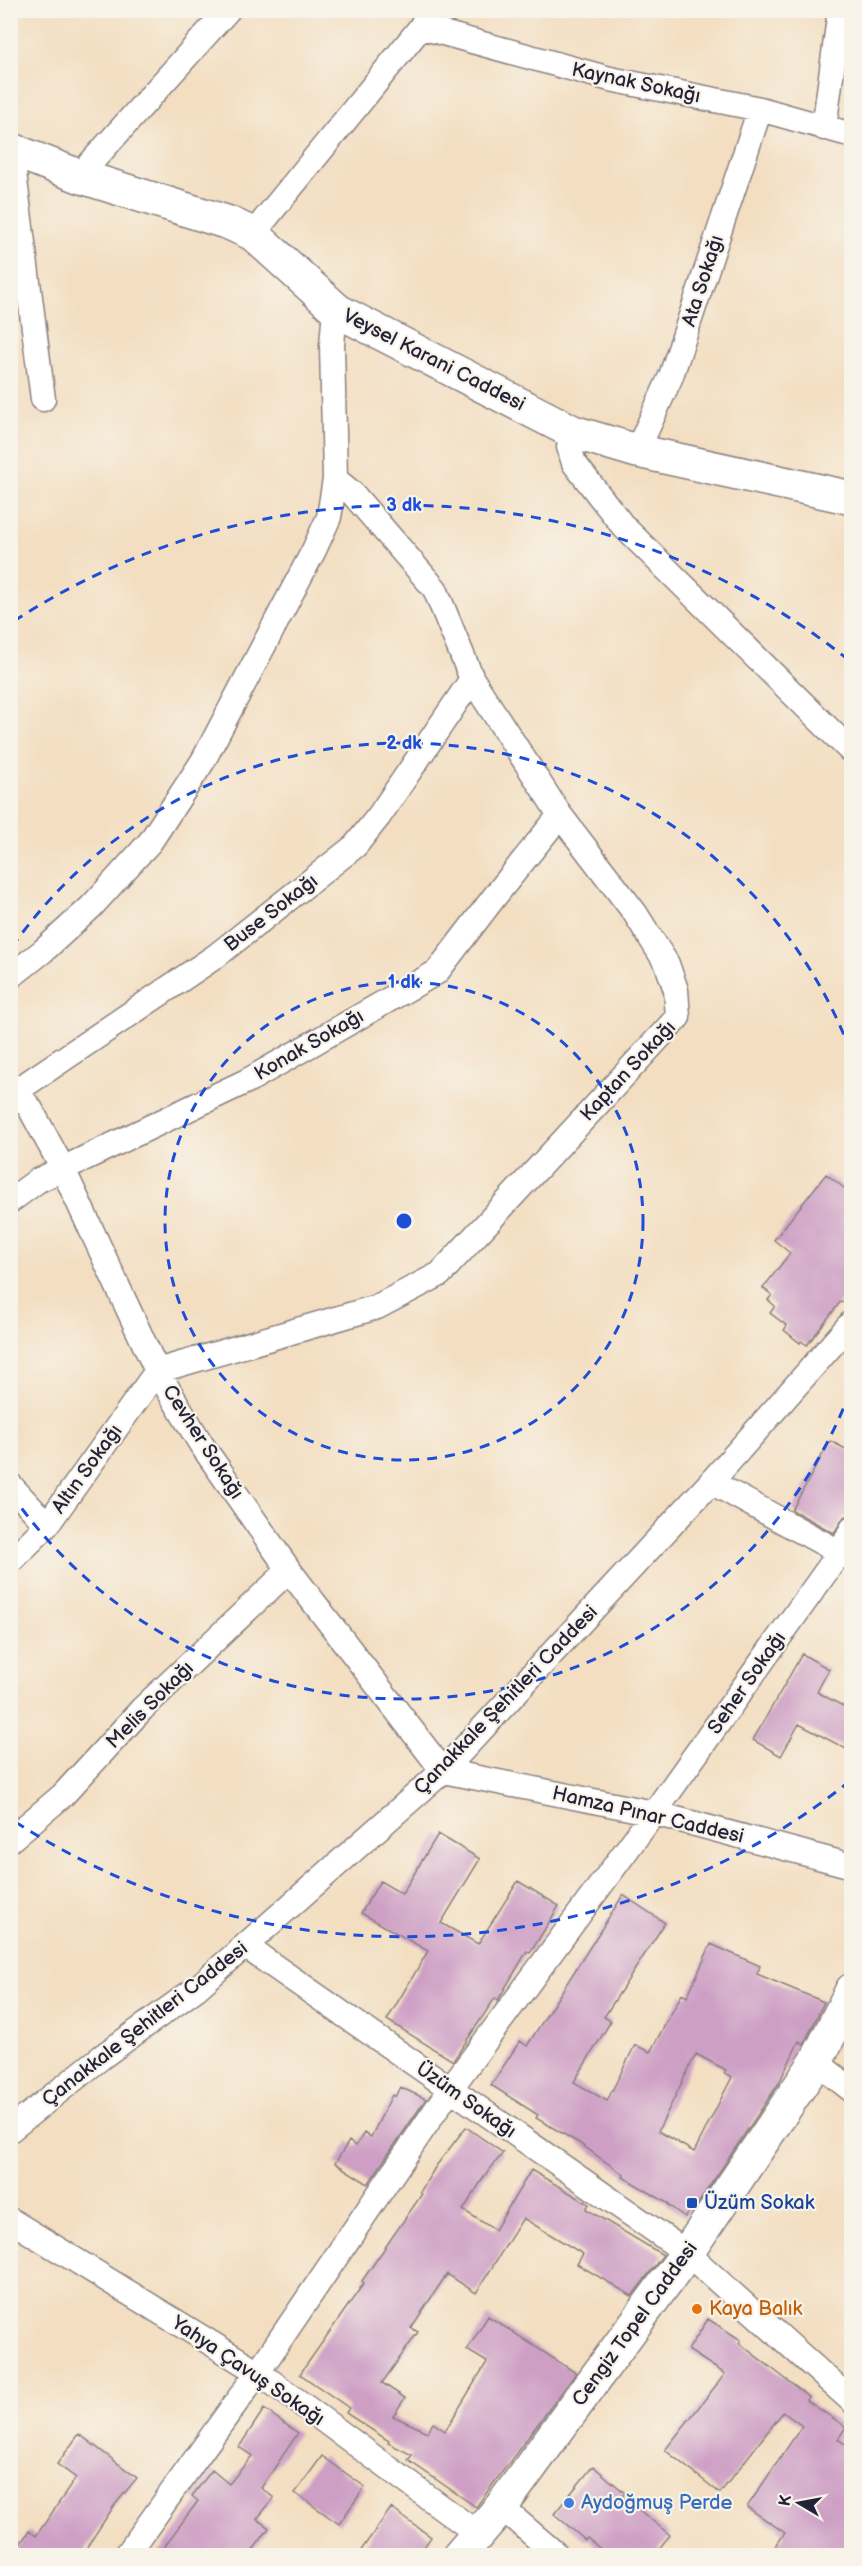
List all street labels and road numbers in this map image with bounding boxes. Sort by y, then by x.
street label: Kaynak Sokağı [569,58,703,108]
street label: Ata Sokağı [677,232,729,330]
street label: Veysel Karani Caddesi [339,304,529,416]
street label: Buse Sokağı [219,869,323,957]
street label: Konak Sokağı [250,1004,368,1086]
street label: Kaptan Sokağı [575,1016,681,1126]
street label: Cevher Sokağı [157,1380,249,1504]
street label: Altın Sokağı [47,1420,127,1518]
street label: Çanakkale Şehitleri Caddesi [409,1600,603,1800]
street label: Seher Sokağı [703,1627,791,1739]
street label: Melis Sokağı [101,1656,199,1754]
street label: Hamza Pınar Caddesi [550,1781,746,1849]
street label: Çanakkale Şehitleri Caddesi [37,1936,253,2112]
street label: Üzüm Sokağı [411,2056,521,2143]
street label: Cengiz Topel Caddesi [567,2237,703,2411]
street label: Yahya Çavuş Sokağı [166,2310,329,2431]

